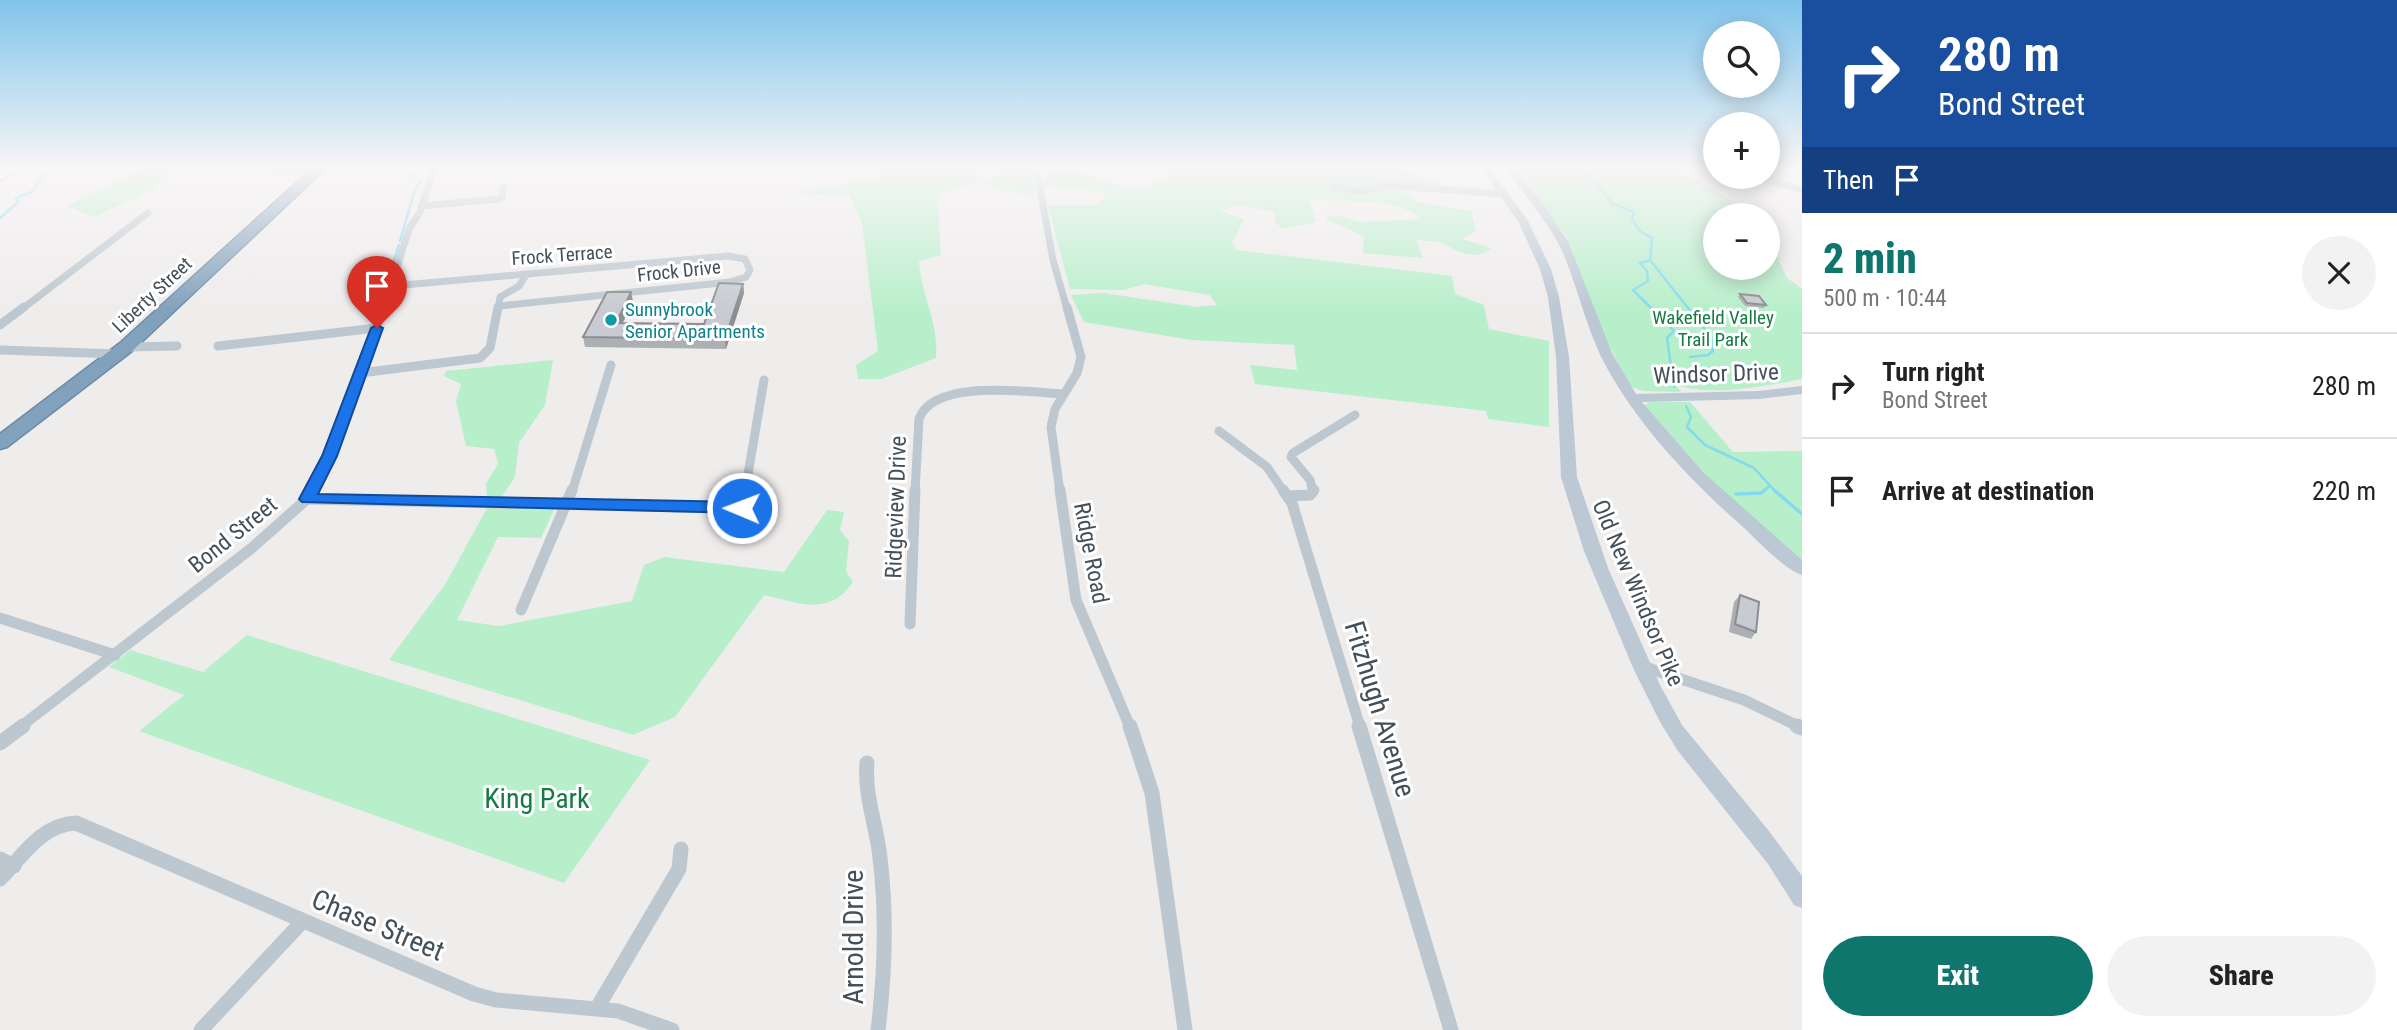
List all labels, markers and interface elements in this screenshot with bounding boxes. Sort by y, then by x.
map controls [1703,21,1780,280]
button: search [1703,21,1780,98]
text: 280 m [1938,26,2060,83]
icon: right [1823,28,1914,119]
text: Bond Street [1938,85,2085,123]
button: + [1703,112,1780,189]
icon: arrive [1888,161,1926,199]
text: Then [1823,165,1874,195]
button: − [1703,203,1780,280]
text: 2 min [1823,234,1917,283]
button: close [2302,236,2376,310]
street label: Frock Terrace [511,240,613,270]
street label: Liberty Street [107,252,197,338]
street label: Frock Drive [636,255,722,287]
pin [347,256,407,328]
icon: arrive [358,267,396,305]
text: 500 m · 10:44 [1823,285,1947,312]
place label: Sunnybrook Senior Apartments [625,298,765,343]
park label: Wakefield Valley Trail Park [1652,306,1774,351]
marker: Sunnybrook Senior Apartments [603,312,619,328]
text: Turn right [1882,357,1984,387]
street label: Windsor Drive [1653,358,1779,390]
icon: right [1823,367,1861,405]
text: 280 m [2312,371,2376,401]
text: Bond Street [1882,387,1988,414]
street label: Ridgeview Drive [880,435,912,579]
position arrow [705,471,779,545]
icon: arrive [1823,472,1861,510]
text: Arrive at destination [1882,476,2094,506]
text: 220 m [2312,476,2376,506]
street label: Bond Street [183,491,283,579]
street label: Old New Windsor Pike [1587,496,1689,690]
street label: Ridge Road [1068,500,1114,606]
street label: Fitzhugh Avenue [1338,617,1422,801]
park label: King Park [484,782,590,815]
street label: Arnold Drive [837,870,870,1004]
street label: Chase Street [307,882,449,968]
button: Exit [1823,936,2093,1016]
button: Share [2107,936,2376,1016]

